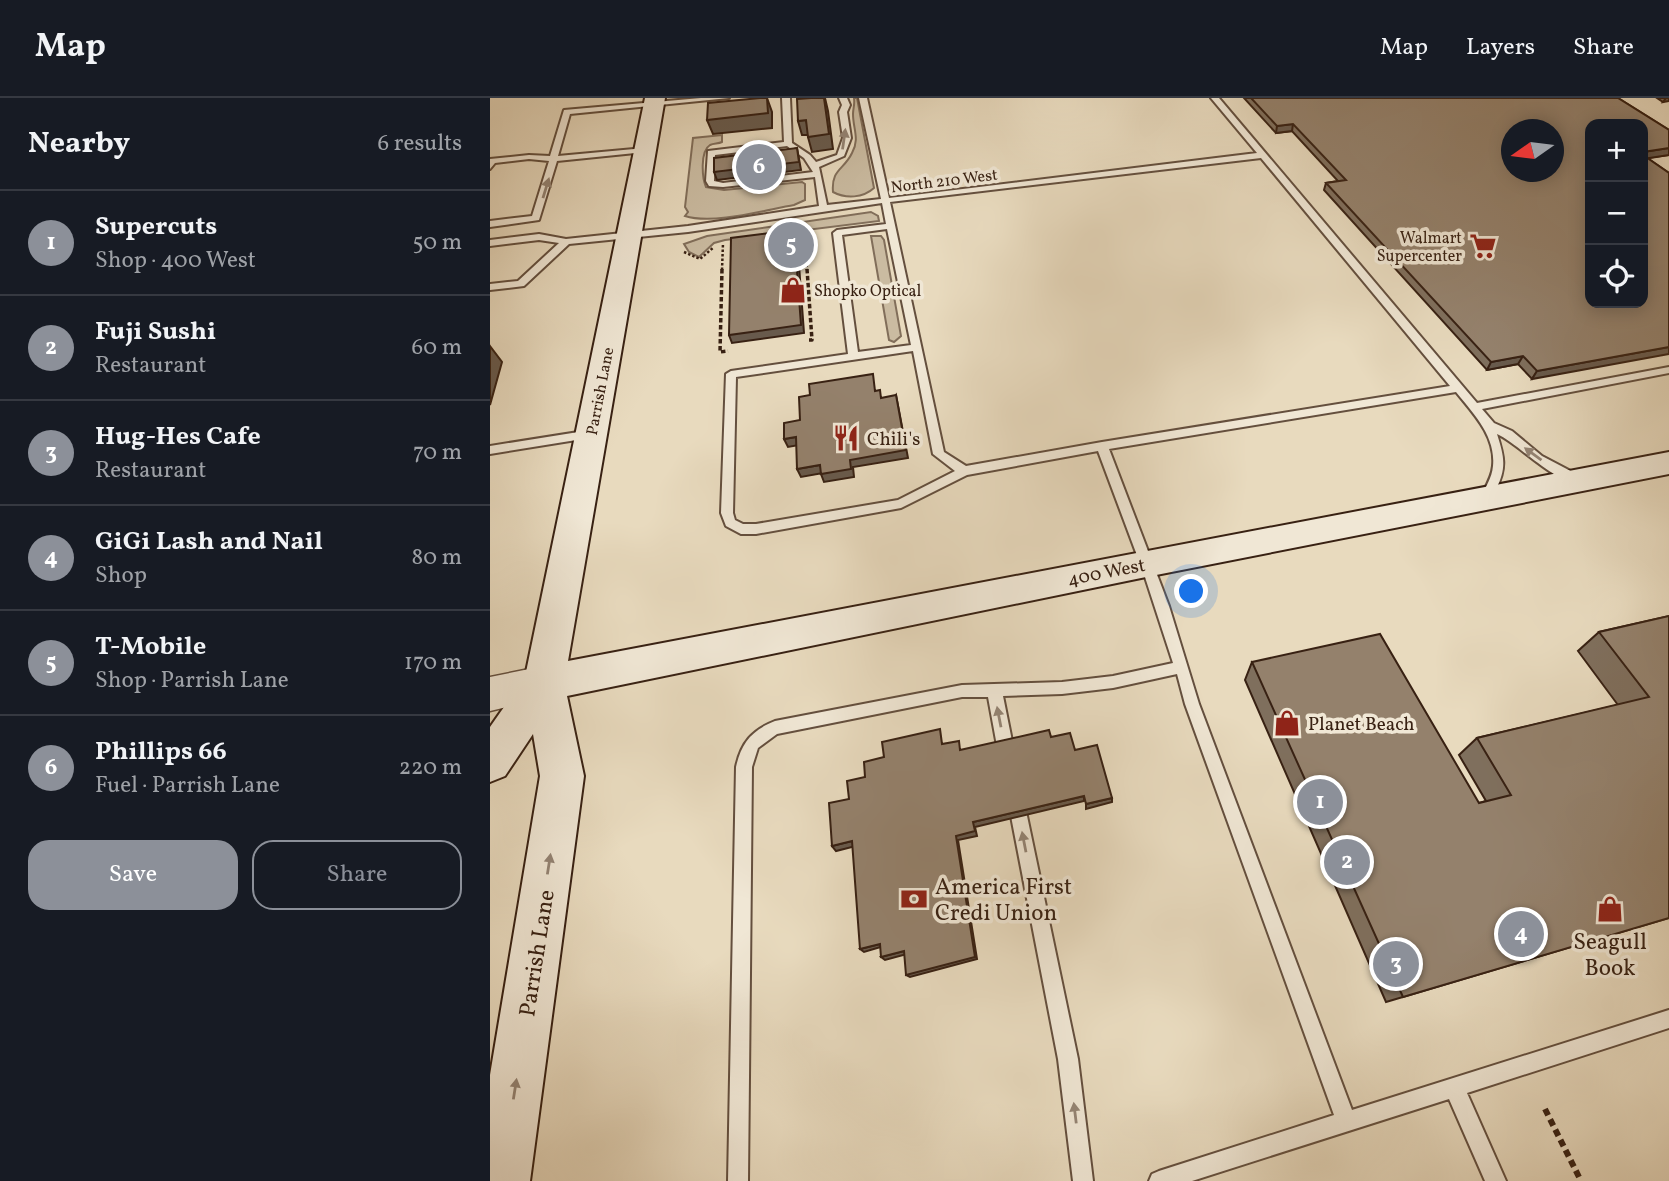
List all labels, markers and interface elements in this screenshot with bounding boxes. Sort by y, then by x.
text: Map [35,25,106,71]
text: Map [1380,31,1428,65]
text: Layers [1466,31,1535,65]
text: Share [1573,31,1634,65]
north arrow [1501,119,1564,182]
map controls [1585,119,1648,308]
button: + [1585,119,1648,182]
text: Nearby [28,123,130,165]
one-way arrow [838,127,849,149]
text: 6 results [378,128,462,160]
pin: 6 [736,141,782,193]
street label: North 210 West [890,164,999,199]
one-way arrow [541,177,552,198]
button: − [1585,182,1648,245]
text: Supercuts [95,209,217,245]
pin: 5 [768,219,814,271]
text: 1 [46,227,56,259]
text: 50 m [413,227,462,259]
place label: Walmart Supercenter [1377,228,1462,268]
supermarket icon: Walmart Supercenter [1468,231,1498,261]
text: Shop · 400 West [95,245,256,277]
button: locate [1585,245,1648,308]
shop icon: Shopko Optical [778,275,808,305]
place label: Shopko Optical [814,281,921,303]
text: Fuji Sushi [95,314,216,350]
text: 2 [45,332,57,364]
text: 60 m [412,332,462,364]
street label: Parrish Lane [582,346,620,437]
text: Restaurant [95,350,206,382]
text: Hug-Hes Cafe [95,419,261,455]
restaurant icon: Chili's [831,423,861,453]
place label: Chili's [867,427,920,453]
text: 3 [45,437,57,469]
text: 70 m [413,437,462,469]
one-way arrow [1524,447,1543,461]
text: Restaurant [95,455,206,487]
text: GiGi Lash and Nail [95,524,323,560]
text: 4 [44,542,58,574]
text: 80 m [412,542,462,574]
street label: 400 West [1065,553,1148,593]
text: Shop [95,560,147,592]
your location [1174,574,1208,608]
text: T-Mobile [95,629,206,665]
text: 5 [45,647,57,679]
text: 170 m [404,647,462,679]
text: Shop · Parrish Lane [95,665,289,697]
one-way arrow [994,706,1005,728]
shop icon: Planet Beach [1272,708,1302,738]
place label: Planet Beach [1308,712,1415,738]
text: Phillips 66 [95,734,227,770]
text: 6 [45,752,57,784]
text: 220 m [399,752,462,784]
text: Fuel · Parrish Lane [95,770,280,802]
pin: 1 [1297,776,1343,828]
one-way arrow [1019,831,1030,853]
pin: 2 [1324,836,1370,888]
button: Save [28,840,238,910]
button: Share [252,840,462,910]
one-way arrow [544,853,555,875]
place label: America First Credi Union [935,872,1072,930]
bank icon: America First Credi Union [899,884,929,914]
street label: Parrish Lane [512,888,564,1019]
shop icon: Seagull Book [1595,894,1625,924]
pin: 4 [1498,908,1544,960]
place label: Seagull Book [1573,927,1647,985]
pin: 3 [1373,938,1419,990]
one-way arrow [510,1078,521,1100]
one-way arrow [1069,1102,1080,1124]

